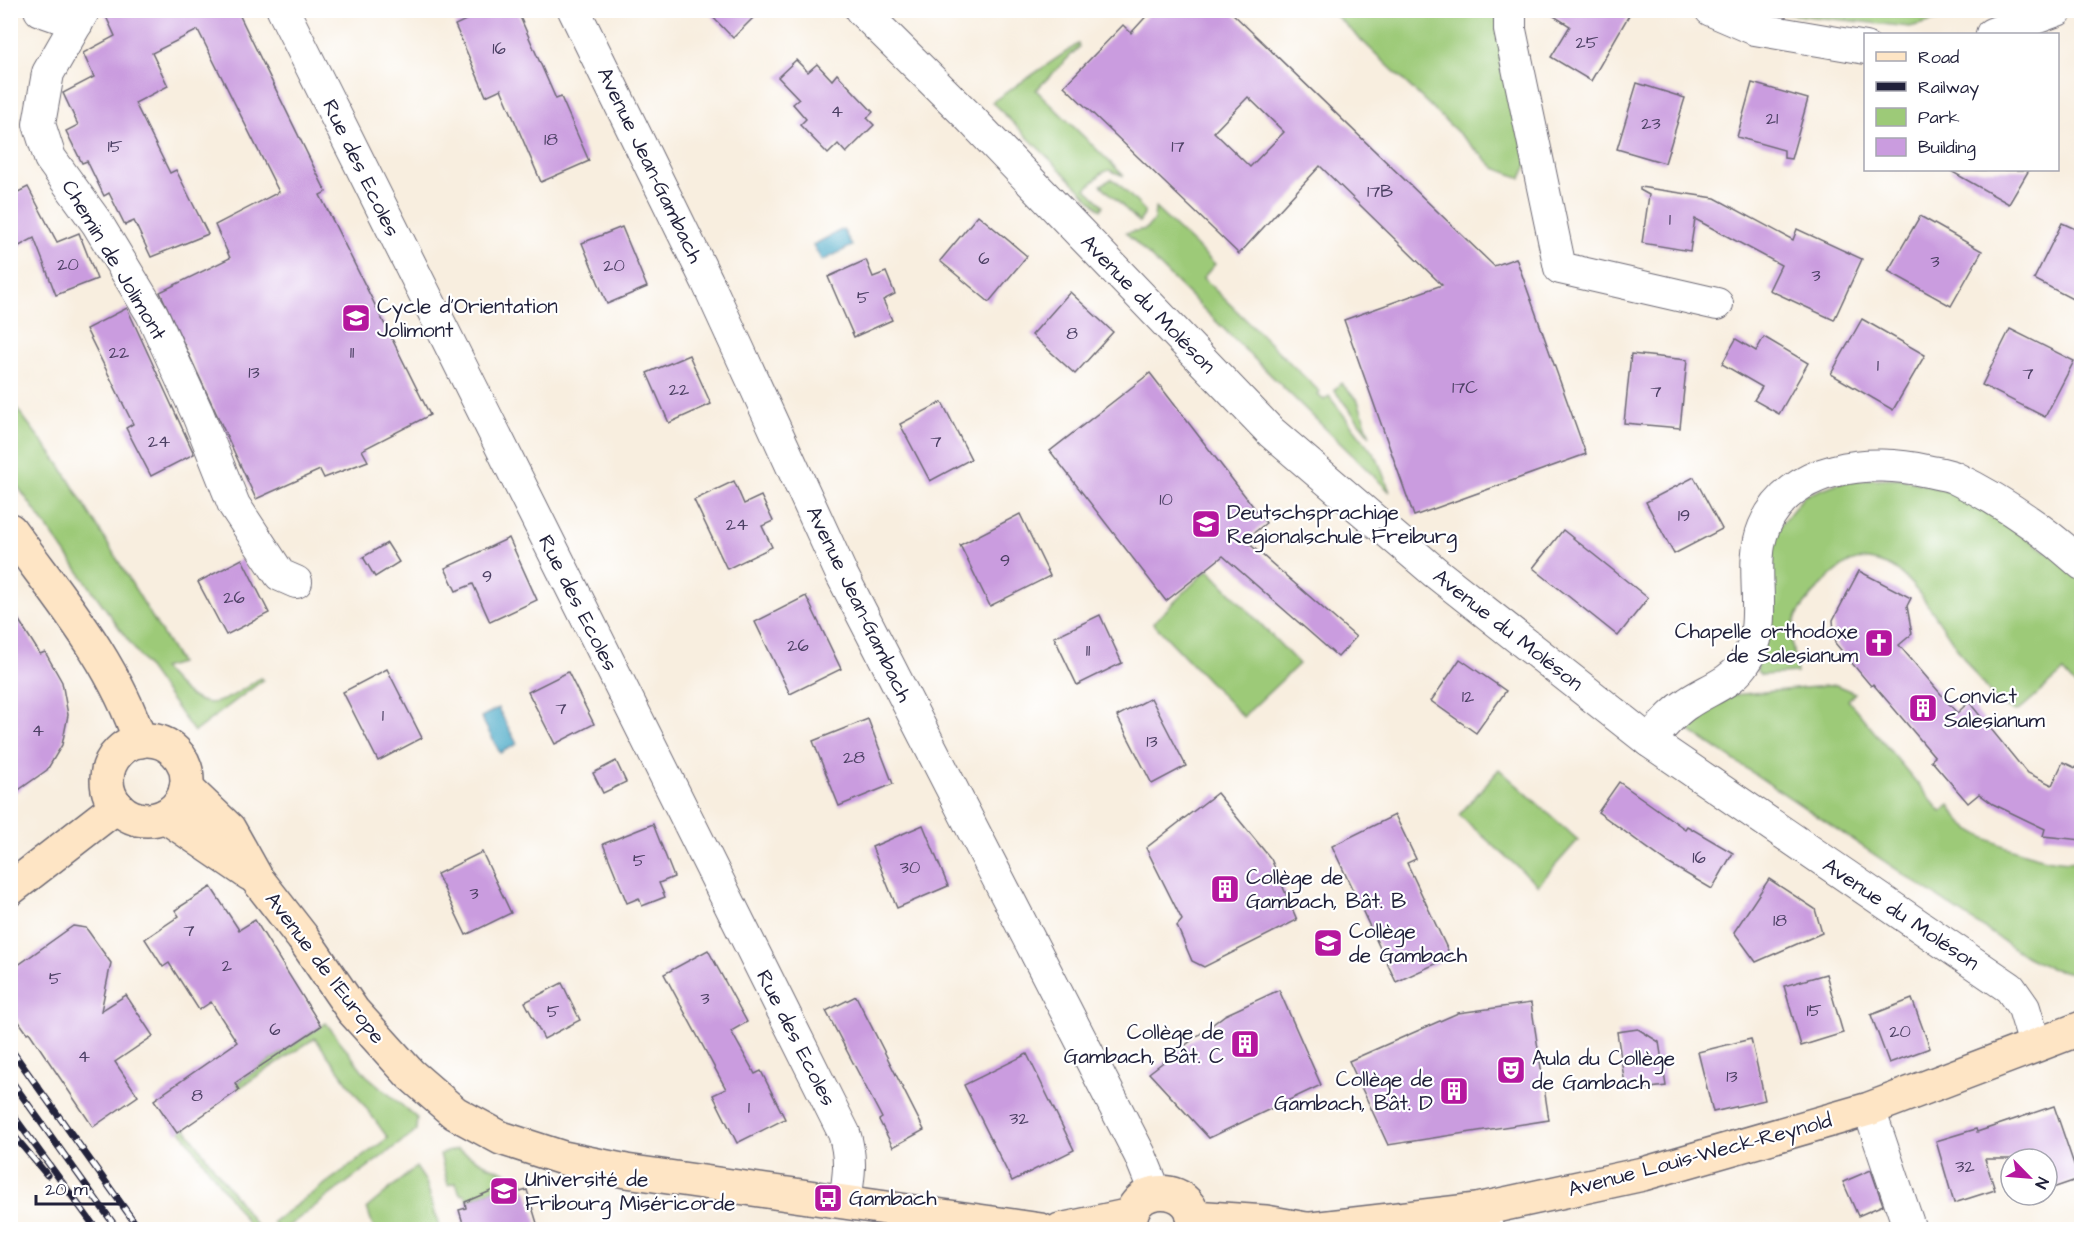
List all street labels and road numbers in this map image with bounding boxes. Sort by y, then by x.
street label: Avenue Jean-Gambach [590,62,710,268]
street label: Rue des Ecoles [315,95,407,241]
street label: Chemin de Jolimont [55,174,174,346]
street label: Avenue du Moléson [1074,228,1222,380]
street label: Avenue Jean-Gambach [799,501,919,707]
street label: Rue des Ecoles [531,530,625,676]
street label: Avenue du Moléson [1427,562,1589,698]
street label: Avenue du Moléson [1817,851,1985,977]
street label: Avenue de l'Europe [257,886,392,1051]
street label: Rue des Ecoles [749,965,843,1111]
street label: Avenue Louis-Weck-Reynold [1565,1106,1836,1206]

